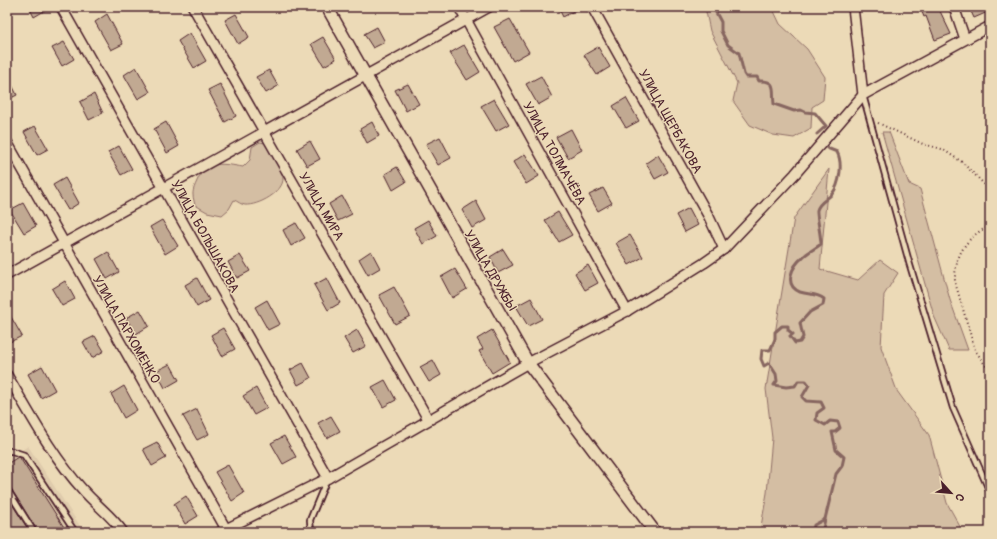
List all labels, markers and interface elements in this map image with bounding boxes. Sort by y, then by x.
street label: УЛИЦА ЩЕРБАКОВА [635,67,706,177]
street label: УЛИЦА ТОЛМАЧЁВА [519,99,589,208]
street label: УЛИЦА МИРА [295,170,347,244]
street label: УЛИЦА БОЛЬШАКОВА [168,177,243,296]
street label: УЛИЦА ДРУЖБЫ [460,227,520,314]
street label: УЛИЦА ПАРХОМЕНКО [89,273,164,386]
north arrow [931,473,971,513]
text: С [952,491,967,503]

